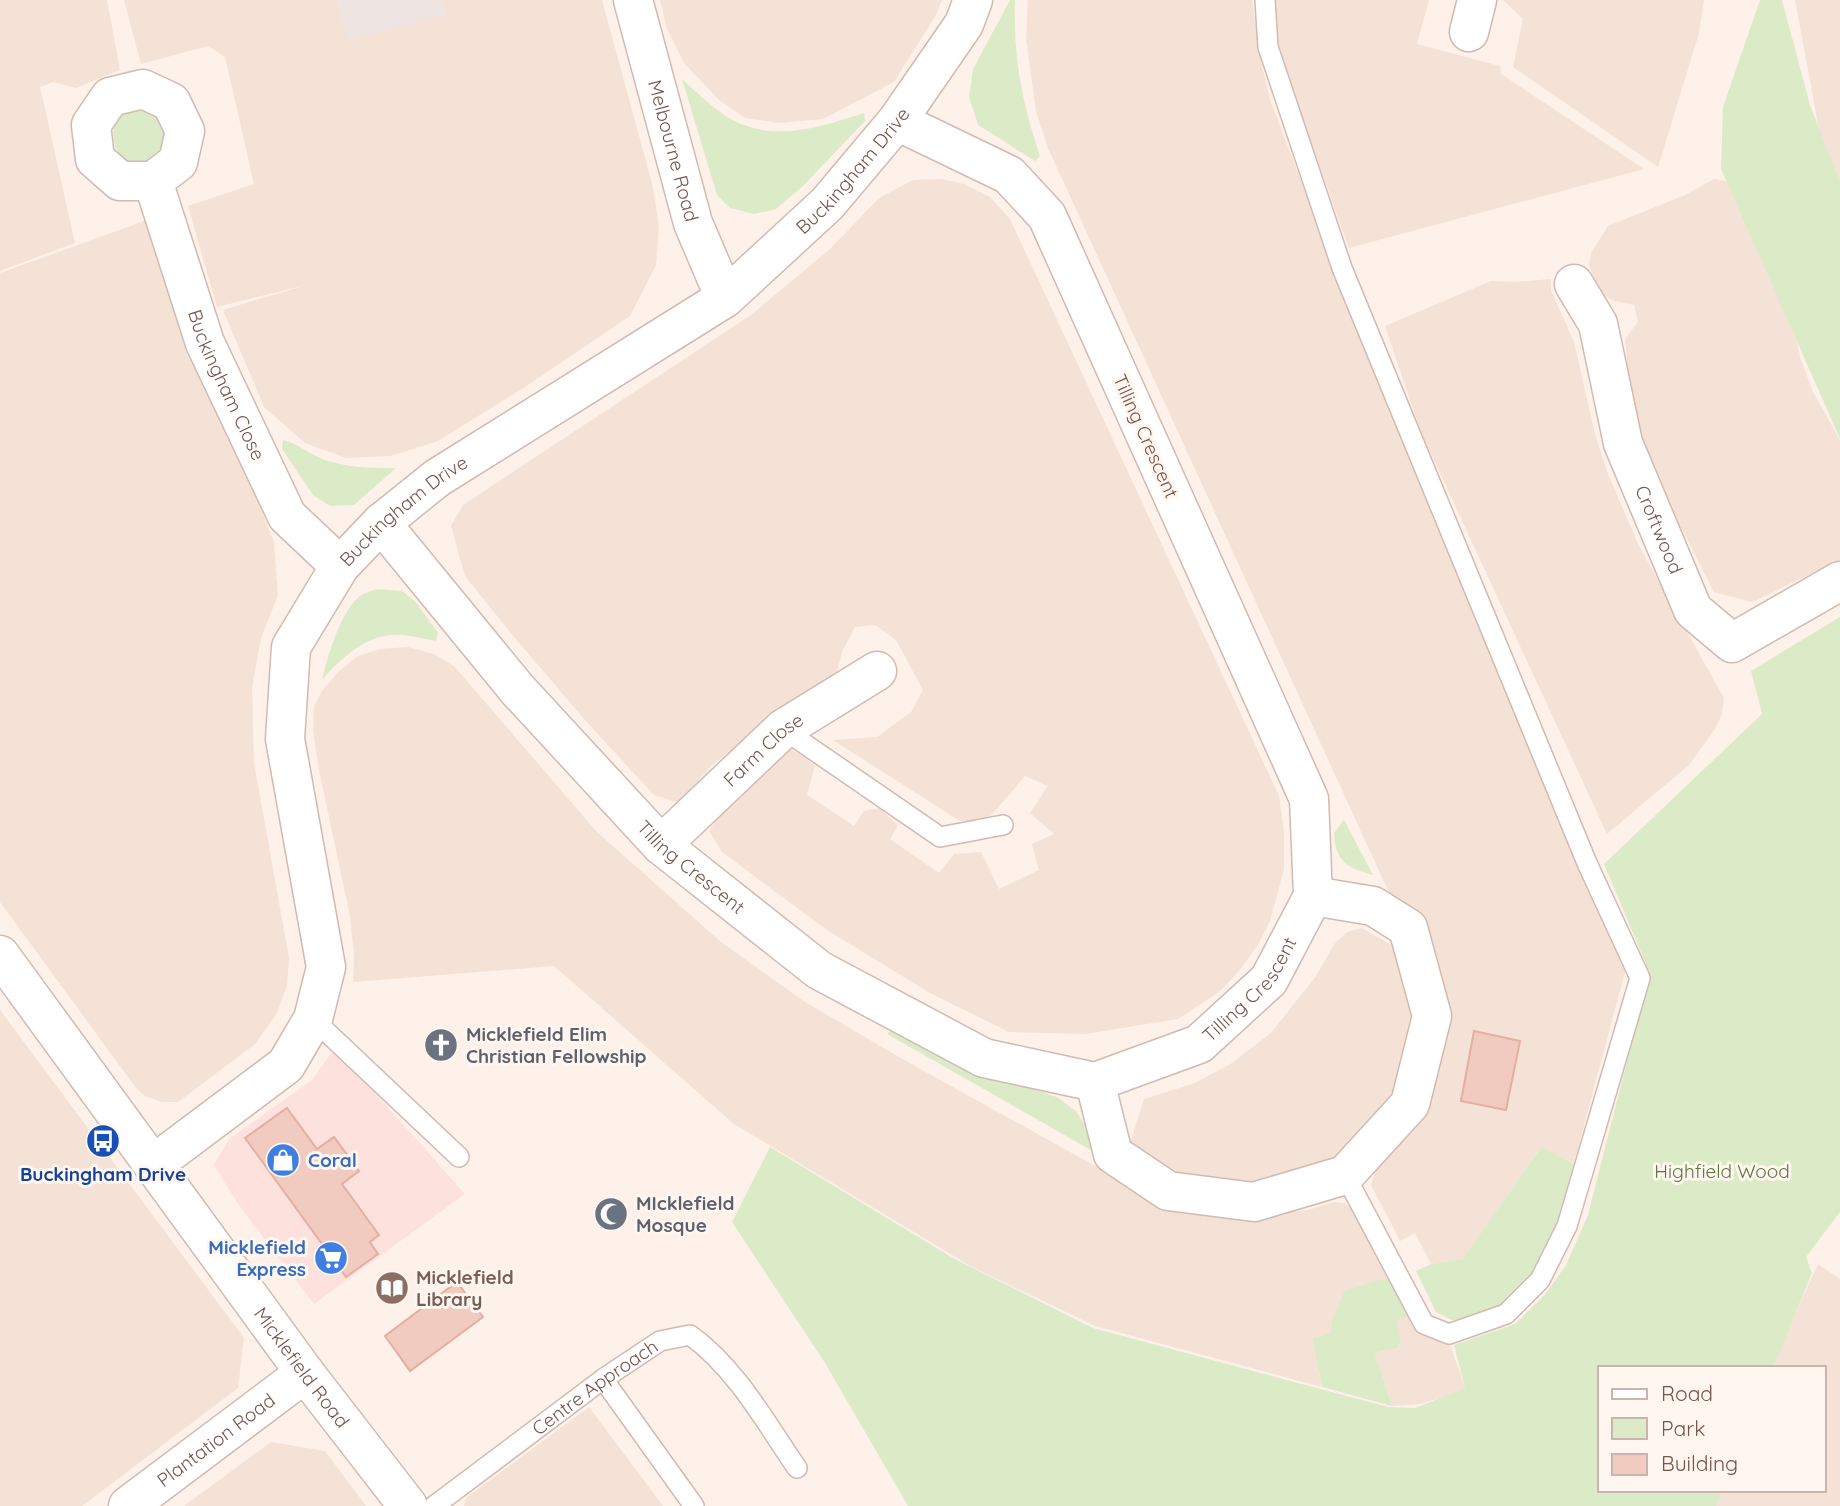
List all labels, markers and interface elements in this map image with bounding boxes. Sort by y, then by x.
street label: Melbourne Road [643,77,704,224]
street label: Buckingham Drive [791,103,915,239]
street label: Buckingham Close [183,306,271,464]
street label: Tilling Crescent [1108,370,1184,502]
street label: Buckingham Drive [334,450,472,571]
street label: Croftwood [1630,482,1688,577]
street label: Farm Close [718,708,808,792]
street label: Tilling Crescent [632,815,750,919]
street label: Tilling Crescent [1197,933,1302,1047]
place label: Micklefield Elim Christian Fellowship [466,1022,647,1068]
church icon: Micklefield Elim Christian Fellowship [422,1026,460,1064]
bus stop icon: Buckingham Drive [84,1122,122,1160]
shop icon: Coral [264,1141,302,1179]
place label: Coral [308,1148,357,1172]
park label: Highfield Wood [1654,1159,1790,1183]
place label: Buckingham Drive [20,1162,186,1186]
place label: MIcklefield Mosque [636,1191,734,1237]
mosque icon: MIcklefield Mosque [592,1195,630,1233]
place label: Micklefield Express [208,1235,306,1281]
supermarket icon: Micklefield Express [312,1239,350,1277]
place label: Micklefield Library [416,1265,514,1311]
library icon: Micklefield Library [373,1269,411,1307]
street label: Micklefield Road [249,1302,355,1432]
street label: Centre Approach [527,1334,662,1440]
legend [1598,1366,1826,1492]
text: Road [1661,1380,1713,1406]
street label: Plantation Road [152,1388,280,1492]
text: Park [1661,1415,1705,1441]
text: Building [1661,1450,1738,1476]

